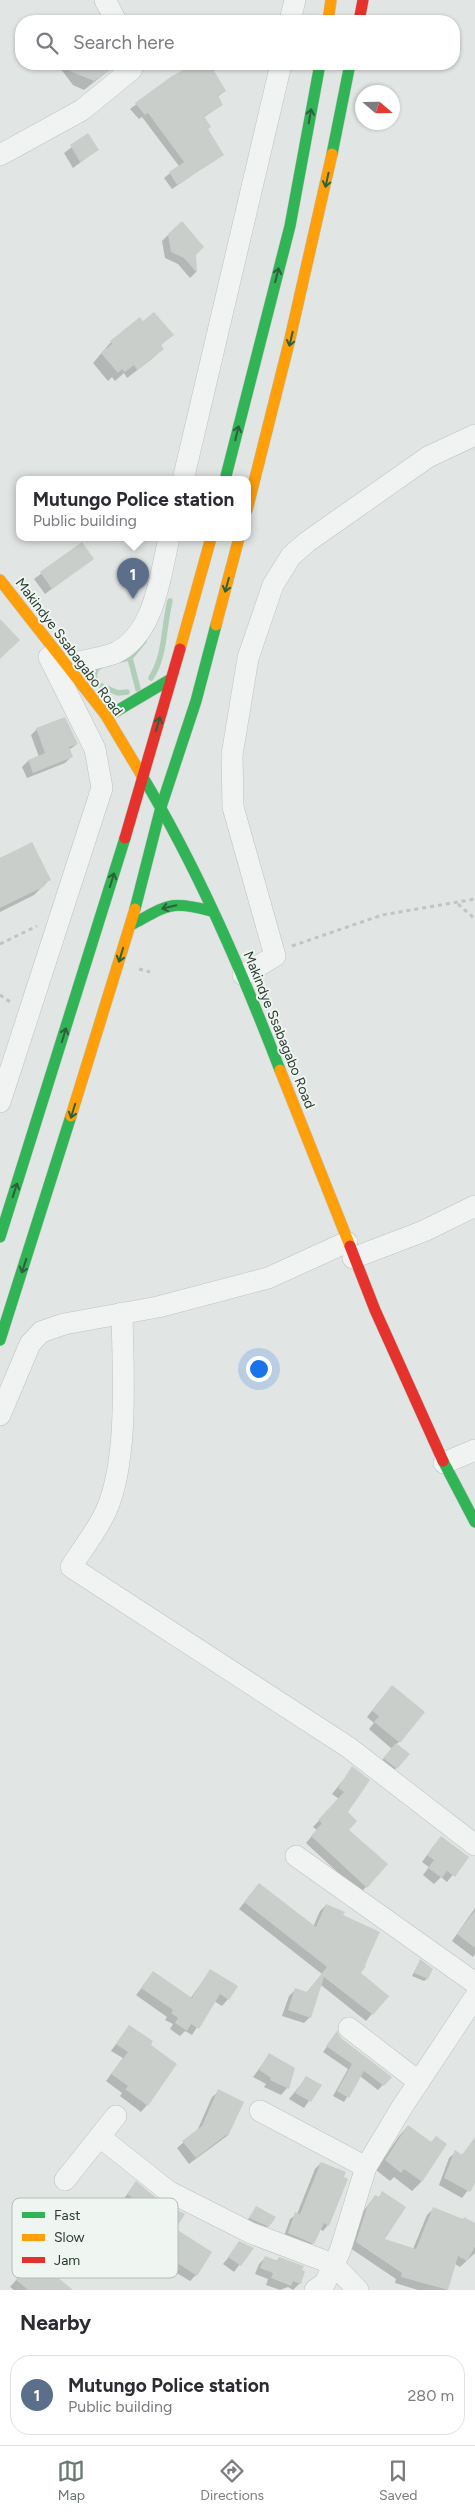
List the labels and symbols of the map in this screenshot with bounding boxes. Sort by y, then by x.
north arrow [355,85,400,130]
one-way arrow [306,109,315,125]
one-way arrow [321,172,331,188]
one-way arrow [273,268,282,284]
one-way arrow [286,330,295,346]
one-way arrow [233,425,243,441]
pin: 1 [117,558,149,599]
street label: Makindye Ssabagabo Road [12,575,126,719]
one-way arrow [221,576,231,592]
one-way arrow [154,717,163,733]
one-way arrow [108,873,117,888]
one-way arrow [161,903,177,912]
one-way arrow [116,947,125,963]
street label: Makindye Ssabagabo Road [240,949,318,1111]
one-way arrow [60,1028,70,1044]
one-way arrow [67,1102,77,1118]
one-way arrow [11,1183,20,1199]
one-way arrow [19,1257,29,1273]
your location [246,1356,272,1382]
legend [12,2198,178,2278]
text: Fast [54,2207,80,2224]
text: Slow [54,2229,85,2246]
text: Jam [54,2252,80,2269]

